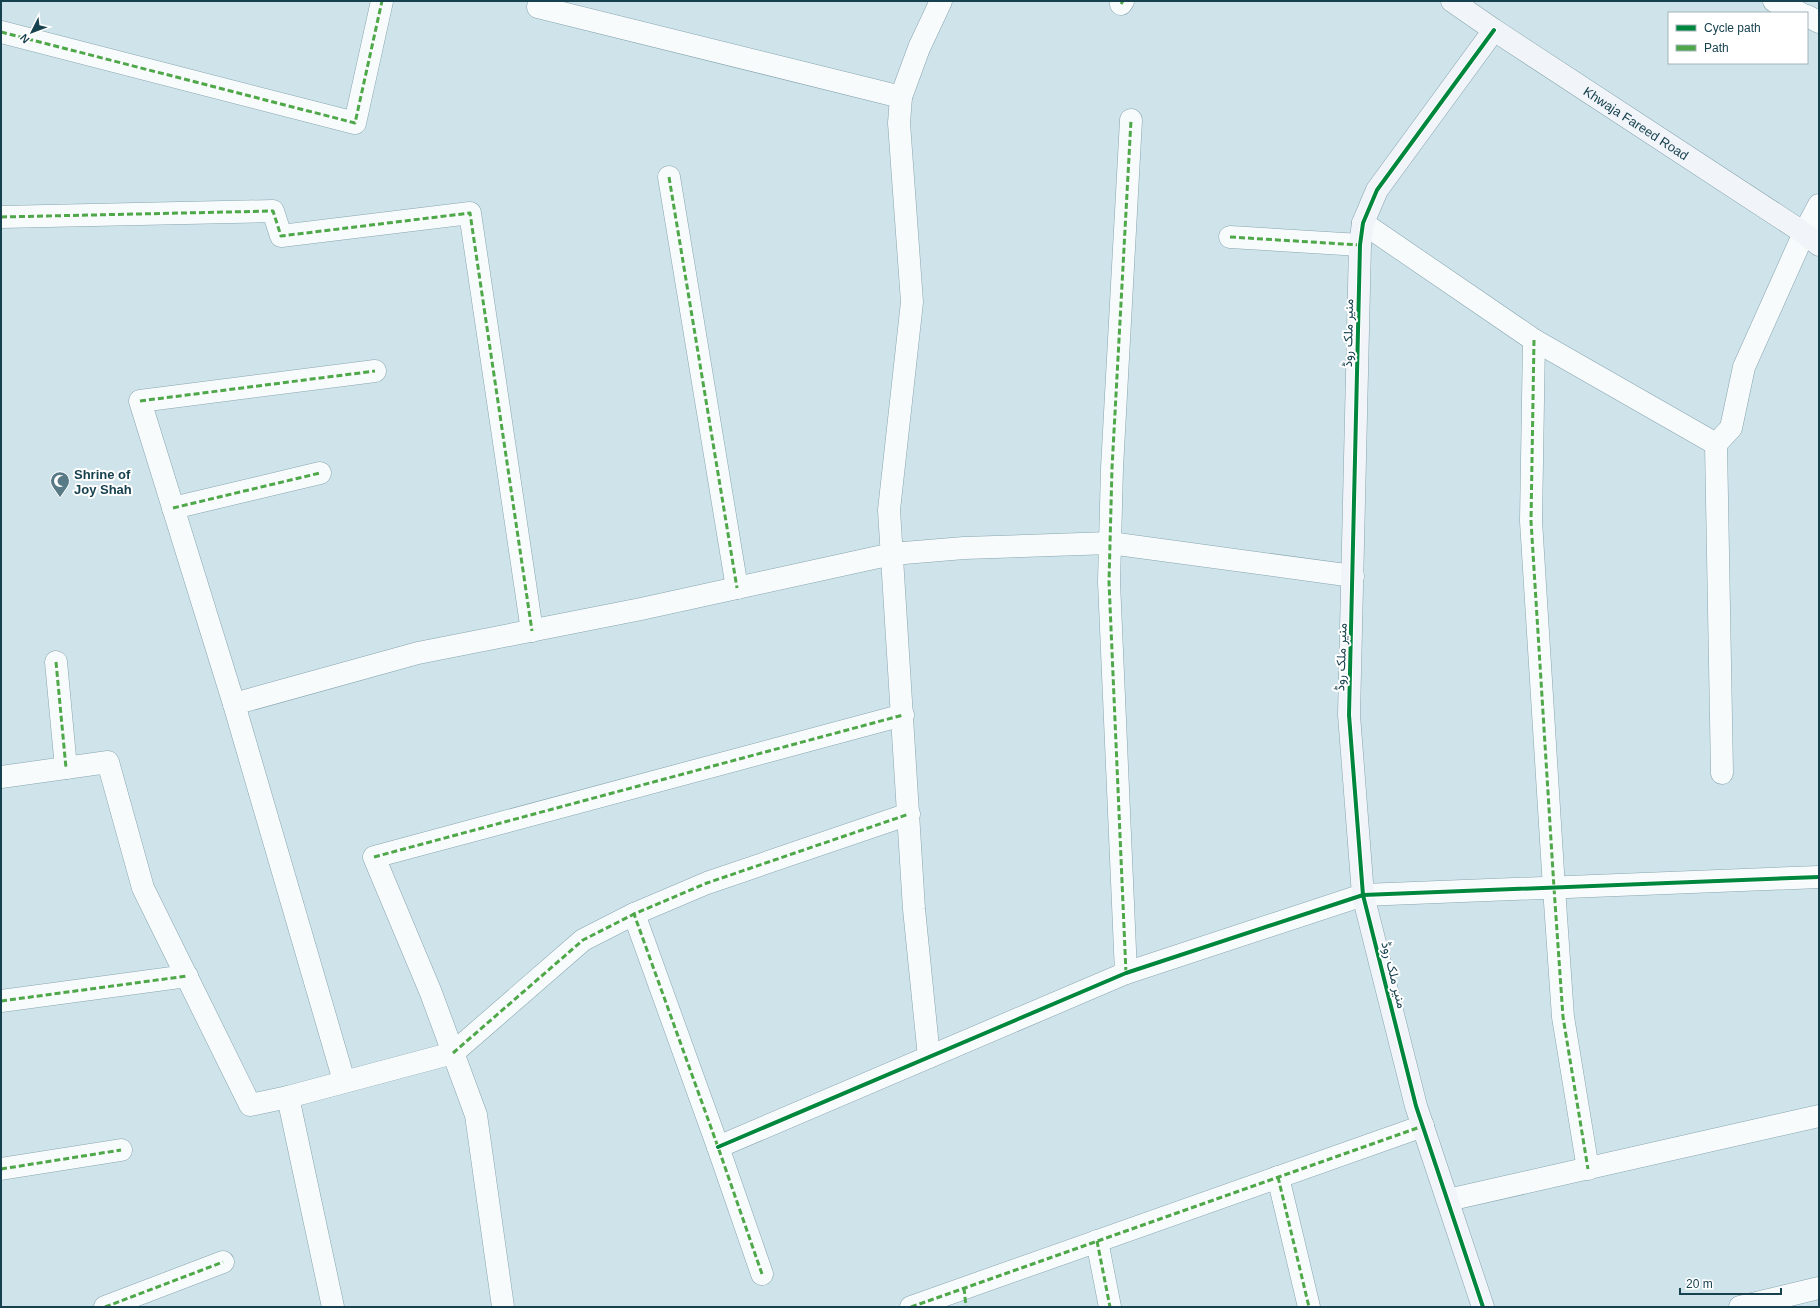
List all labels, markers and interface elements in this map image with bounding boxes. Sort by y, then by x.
north arrow [12,12,52,52]
legend [1668,12,1808,64]
text: Cycle path [1704,21,1761,35]
text: N [17,32,32,46]
text: Path [1704,41,1729,55]
street label: Khwaja Fareed Road [1581,83,1691,163]
street label: منیر ملک روڈ [1340,299,1357,367]
place label: Shrine of Joy Shah [74,467,132,497]
mosque icon: Shrine of Joy Shah [49,470,71,498]
street label: منیر ملک روڈ [1332,623,1351,691]
street label: منیر ملک روڈ [1377,940,1410,1010]
scale bar [1680,1270,1781,1296]
text: 20 m [1686,1277,1713,1291]

